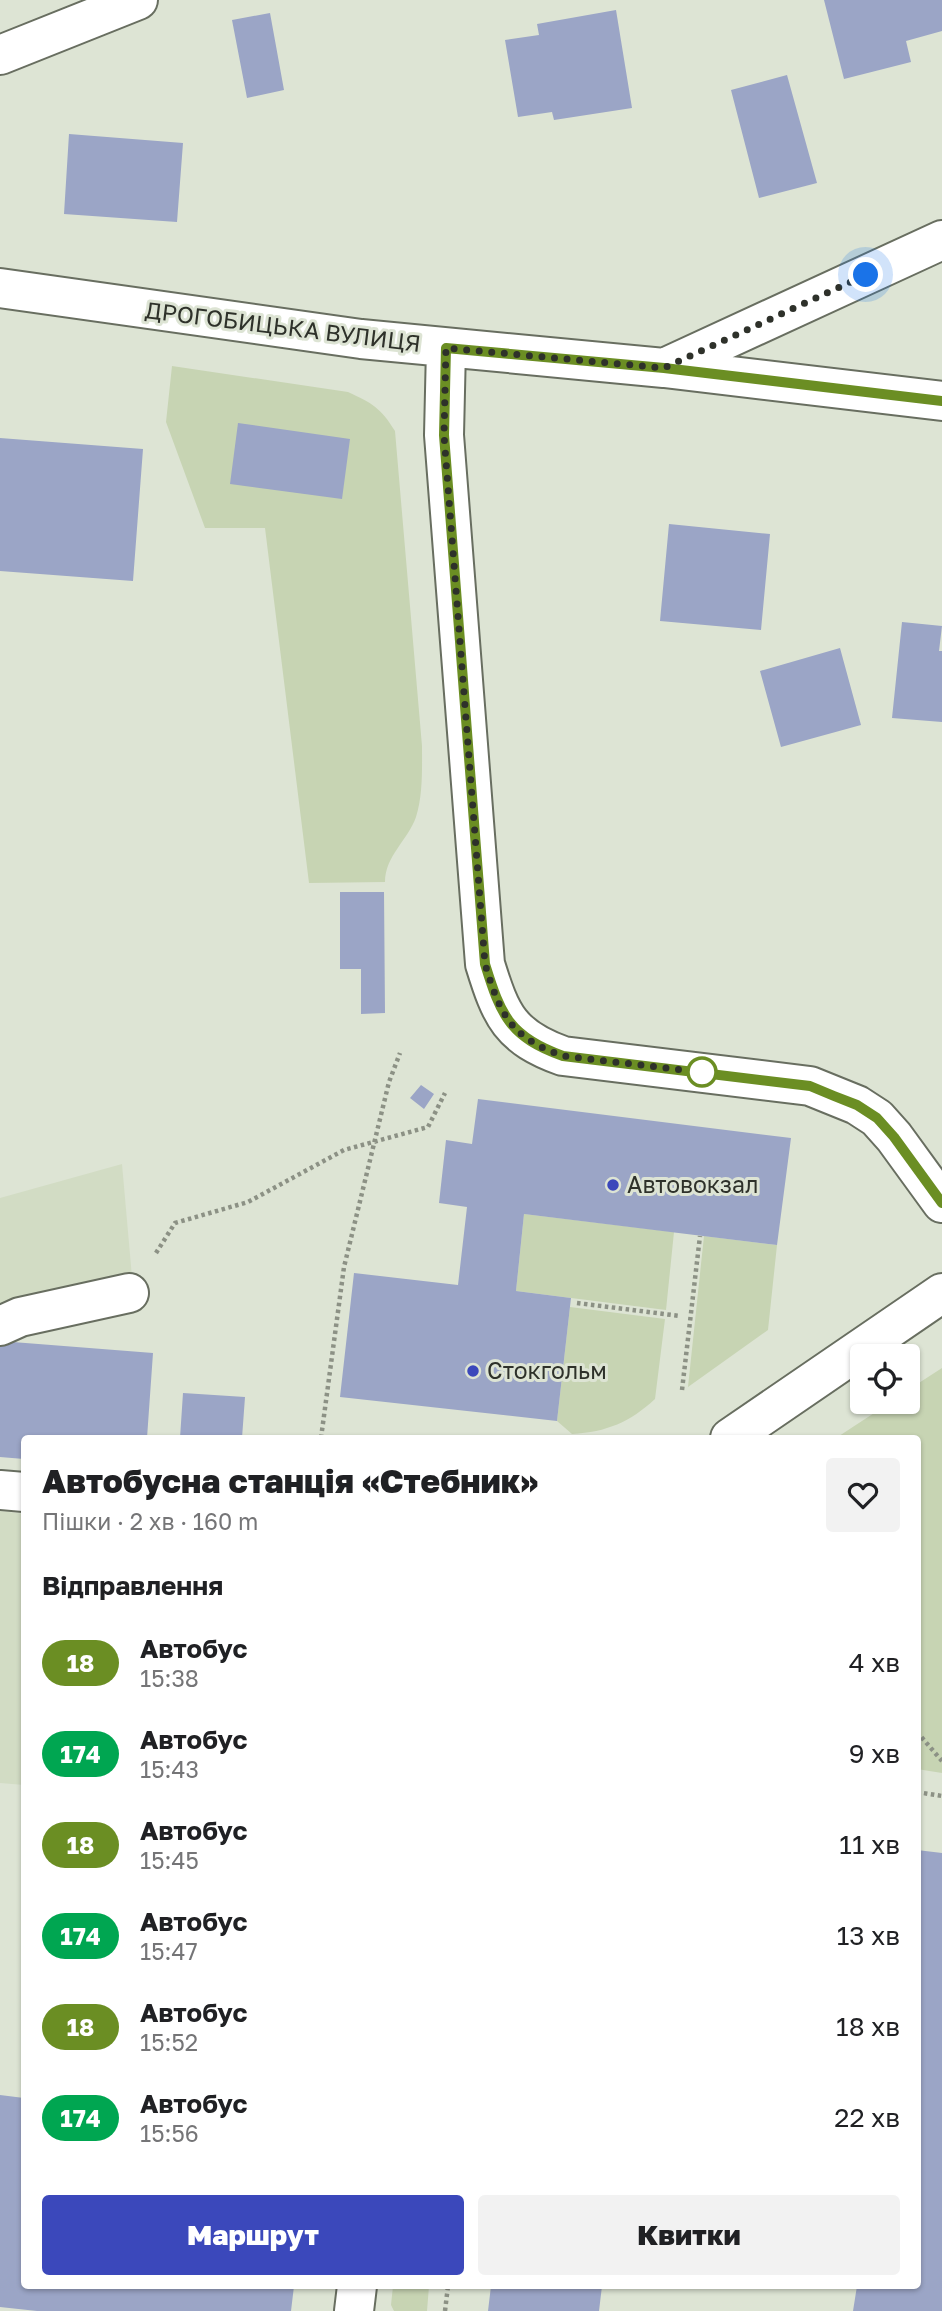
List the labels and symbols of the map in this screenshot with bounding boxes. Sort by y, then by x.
your location [848,257,883,292]
street label: ДРОГОБИЦЬКА ВУЛИЦЯ [144,295,423,357]
unlabelled marker [687,1057,717,1087]
place label: Автовокзал [627,1170,758,1198]
marker: Автовокзал [605,1177,621,1193]
place label: Стокгольм [487,1356,607,1384]
marker: Стокгольм [465,1363,481,1379]

